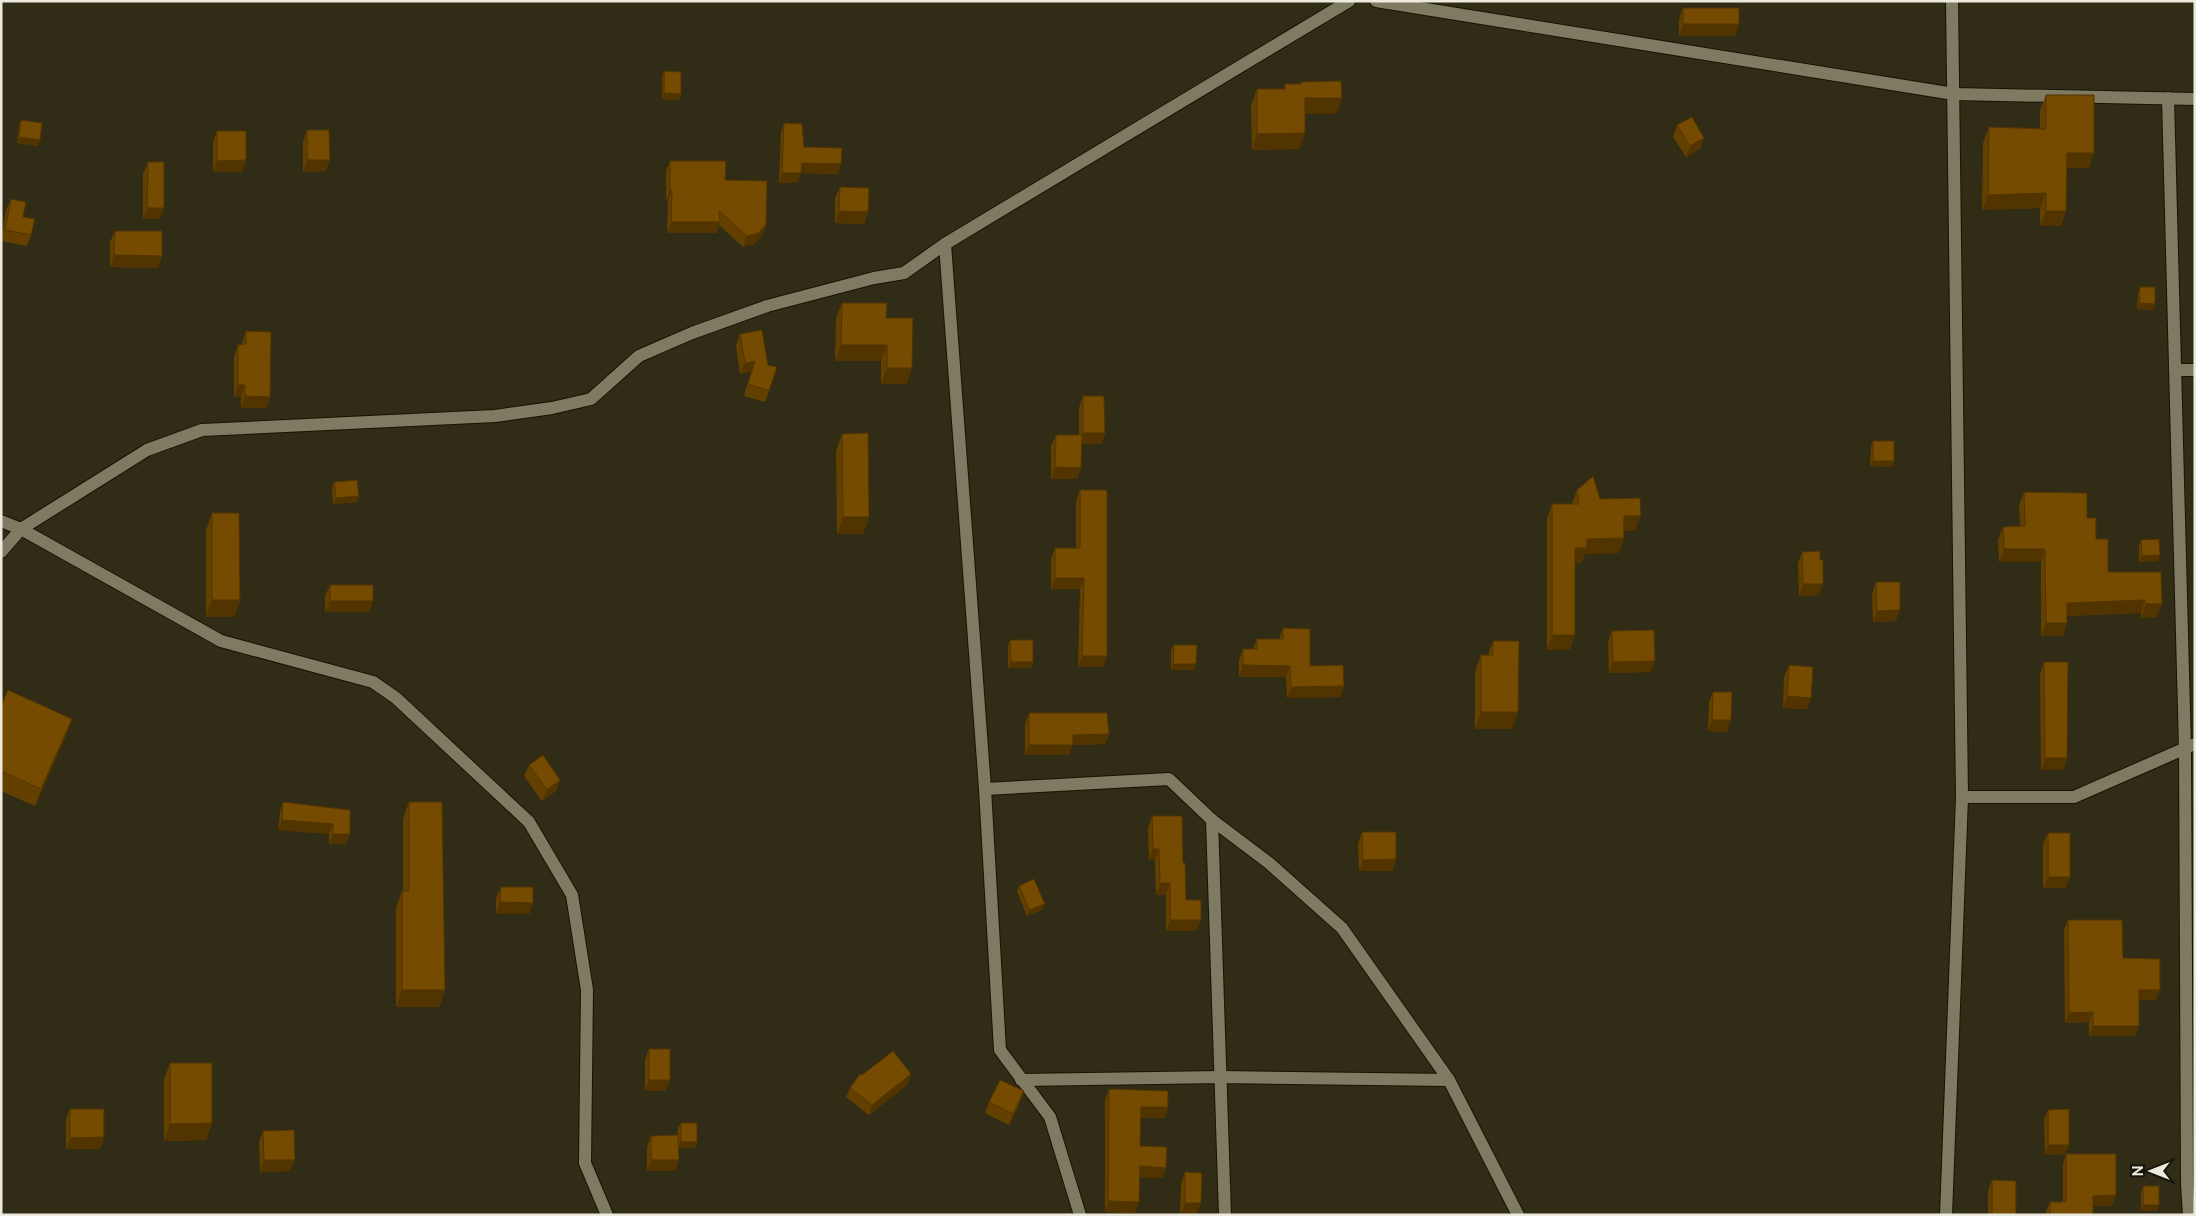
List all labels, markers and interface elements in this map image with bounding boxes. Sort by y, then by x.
north arrow [2126,1146,2176,1196]
text: N [2130,1166,2146,1176]

